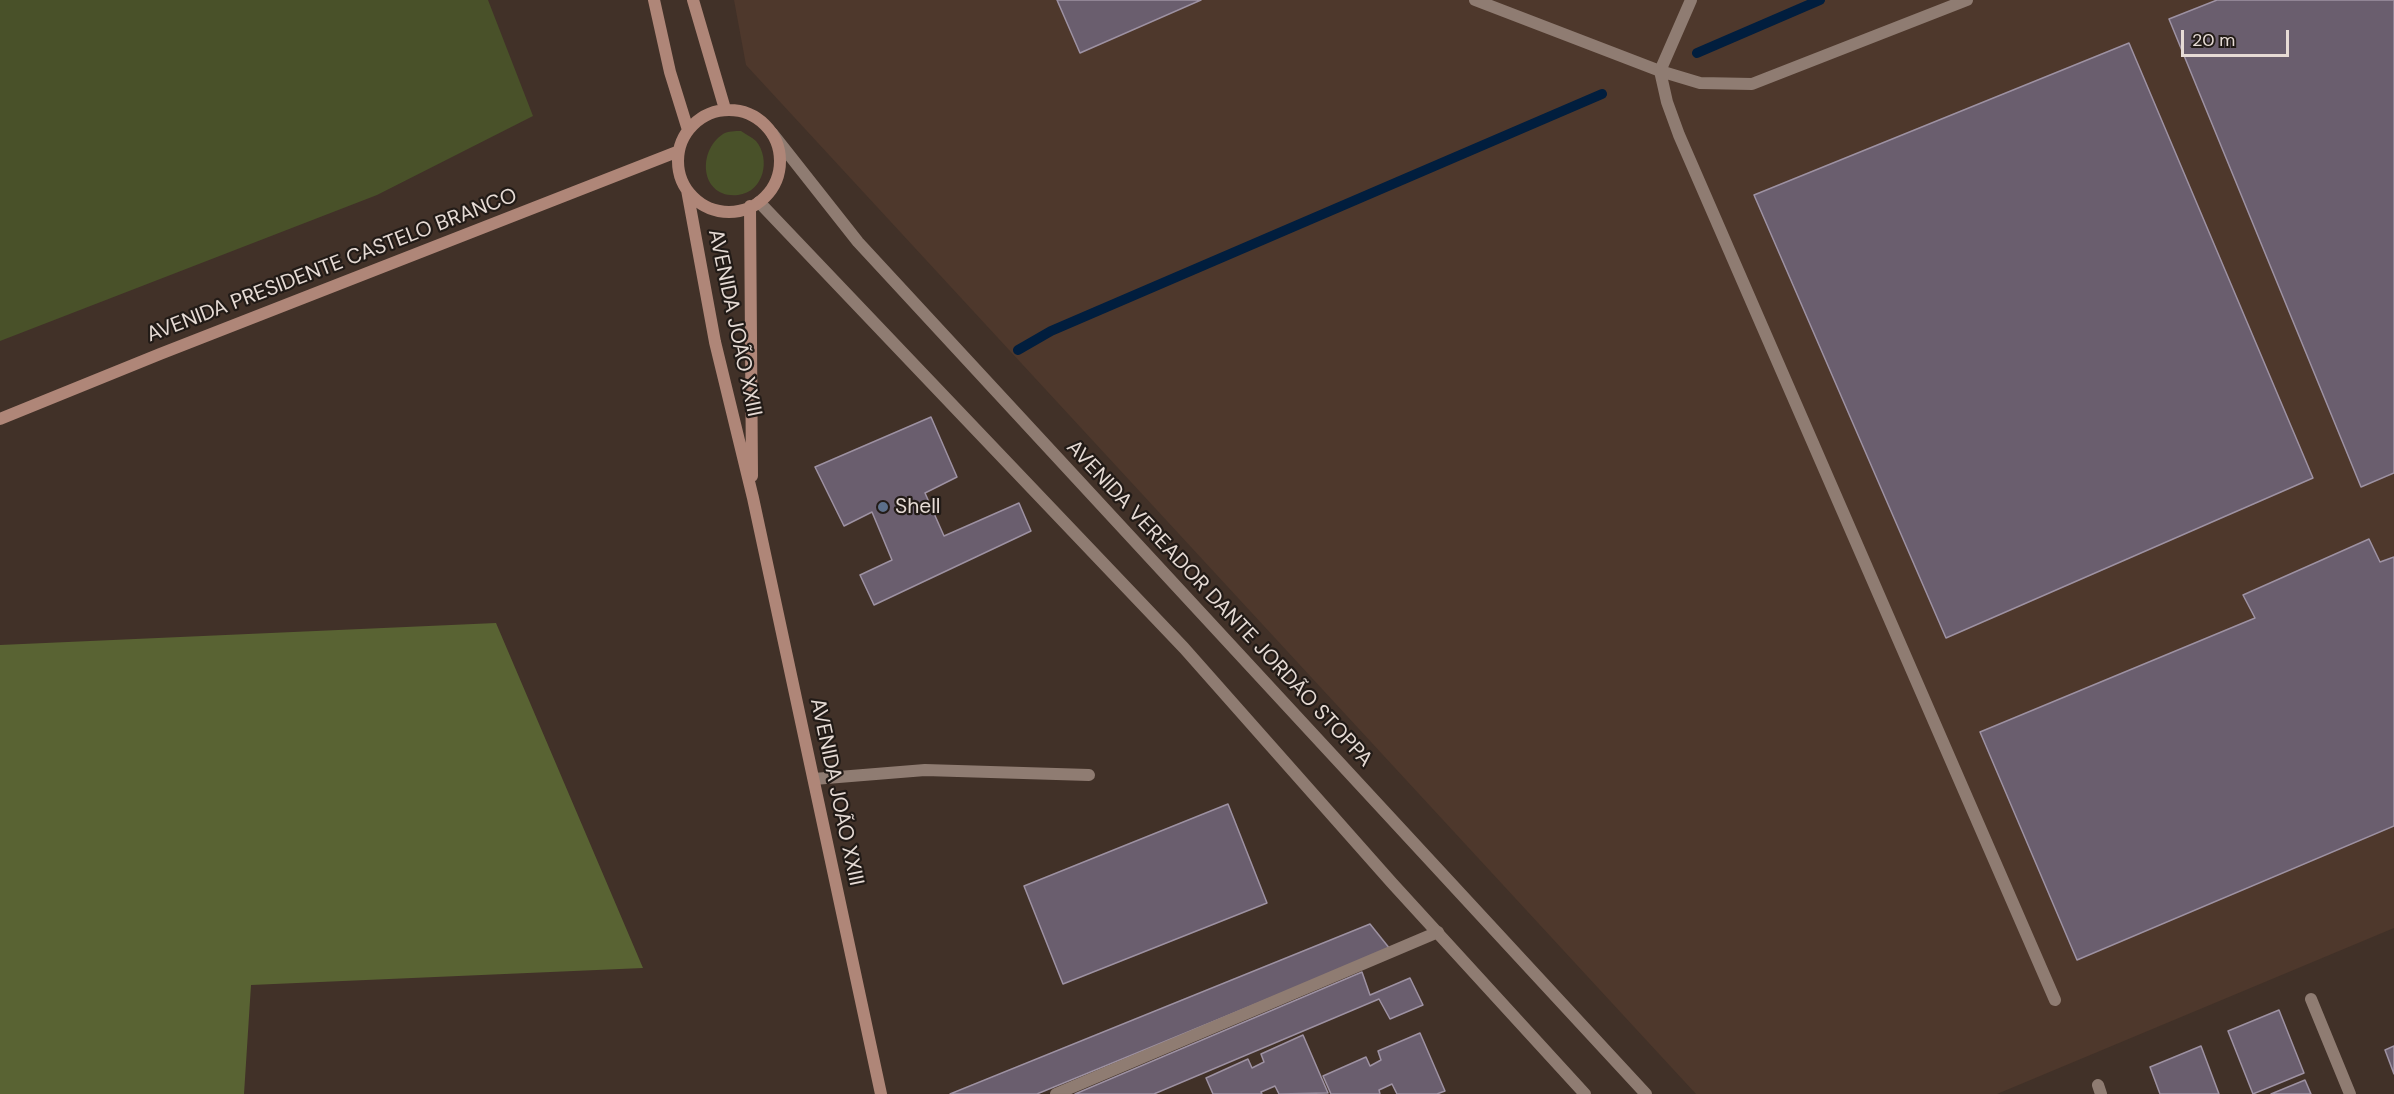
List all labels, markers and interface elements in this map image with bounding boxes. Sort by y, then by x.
scale bar [2184,18,2292,56]
text: 20 m [2192,28,2235,52]
street label: AVENIDA PRESIDENTE CASTELO BRANCO [143,184,521,348]
street label: AVENIDA JOÃO XXIII [702,227,766,419]
street label: AVENIDA VEREADOR DANTE JORDÃO STOPPA [1061,435,1377,773]
place label: Shell [895,494,941,520]
marker: Shell [876,500,890,514]
street label: AVENIDA JOÃO XXIII [804,696,868,888]

